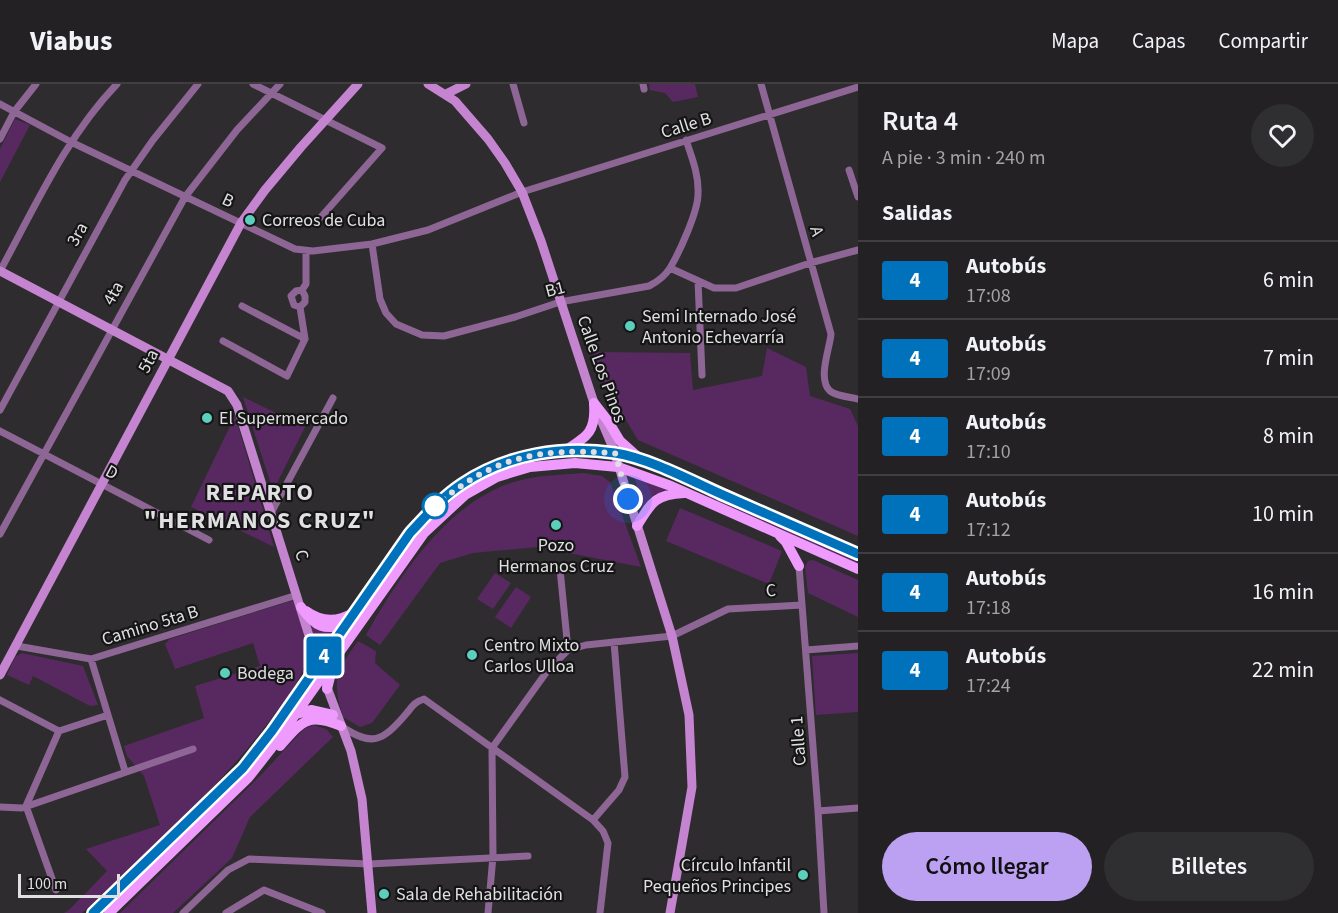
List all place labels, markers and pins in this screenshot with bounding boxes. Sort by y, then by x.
place label: Correos de Cuba [262,208,385,233]
marker: Correos de Cuba [243,213,257,227]
place label: Semi Internado José Antonio Echevarría [642,304,796,350]
marker: Semi Internado José Antonio Echevarría [623,319,637,333]
place label: El Supermercado [219,406,348,431]
marker: El Supermercado [200,411,214,425]
unlabelled marker [422,493,448,519]
marker: Pozo Hermanos Cruz [549,518,563,532]
place label: Pozo Hermanos Cruz [498,533,614,579]
place label: Centro Mixto Carlos Ulloa [484,633,579,679]
marker: Centro Mixto Carlos Ulloa [465,648,479,662]
place label: Bodega [237,661,294,686]
marker: Bodega [218,666,232,680]
place label: Círculo Infantil Pequeños Principes [643,853,791,899]
marker: Círculo Infantil Pequeños Principes [796,868,810,882]
place label: Sala de Rehabilitación [396,882,563,907]
marker: Sala de Rehabilitación [377,887,391,901]

